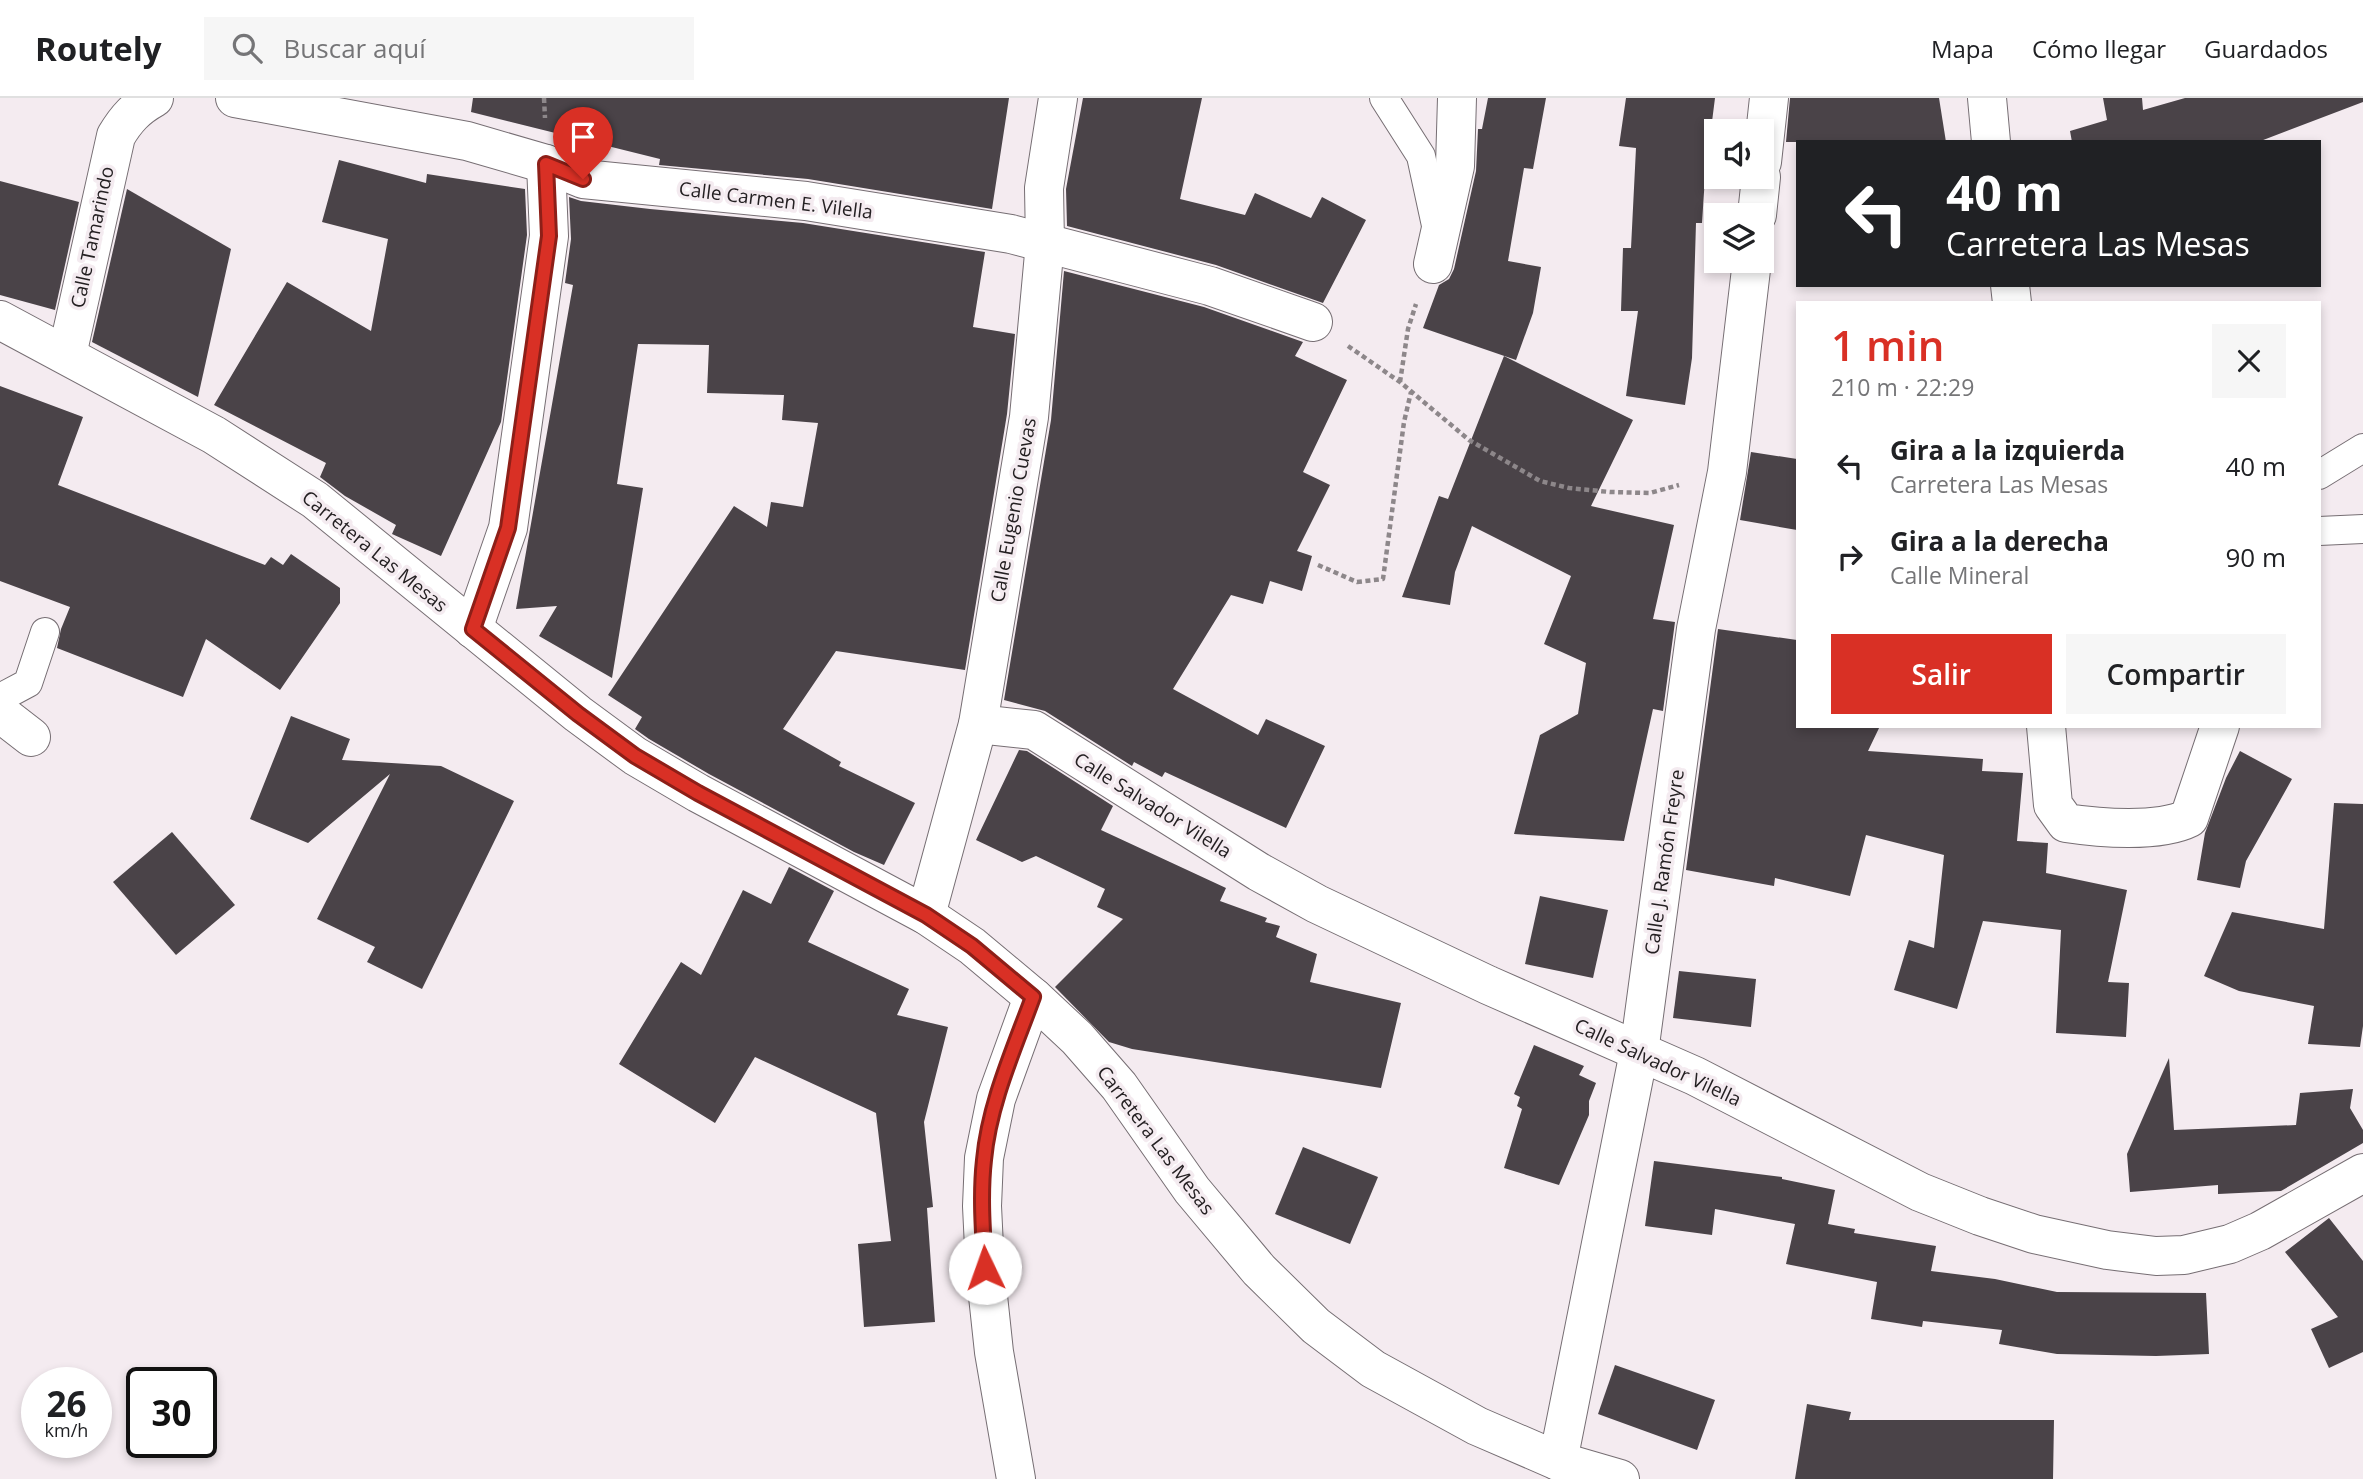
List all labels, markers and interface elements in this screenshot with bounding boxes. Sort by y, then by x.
search box [204,17,694,80]
text: Routely [35,26,162,71]
icon: search [228,29,266,67]
text: Buscar aquí [284,30,426,66]
text: Mapa [1931,32,1994,65]
text: Cómo llegar [2032,32,2166,65]
text: Guardados [2204,32,2328,65]
pin [553,107,613,179]
icon: arrive [564,118,602,156]
map controls [1704,119,1774,273]
button: sound [1704,119,1774,189]
text: 40 m [1946,159,2063,225]
street label: Calle Tamarindo [64,164,120,310]
icon: left [1831,168,1922,259]
street label: Calle Carmen E. Vilella [678,175,874,225]
button: layers [1704,203,1774,273]
text: Carretera Las Mesas [1946,222,2250,265]
text: 1 min [1831,316,1944,373]
button: close [2212,324,2286,398]
text: 210 m · 22:29 [1831,371,1974,403]
street label: Calle Eugenio Cuevas [984,416,1042,604]
text: Gira a la izquierda [1890,432,2125,468]
icon: left [1831,447,1869,485]
text: 40 m [2225,448,2286,484]
text: Carretera Las Mesas [1890,468,2108,500]
street label: Carretera Las Mesas [297,484,453,618]
text: Gira a la derecha [1890,523,2109,559]
icon: right [1831,538,1869,576]
text: 90 m [2225,539,2286,575]
text: Calle Mineral [1890,559,2029,591]
button: Salir [1831,634,2052,714]
button: Compartir [2066,634,2286,714]
street label: Calle Salvador Vilella [1069,746,1237,864]
street label: Calle J. Ramón Freyre [1638,768,1690,956]
street label: Calle Salvador Vilella [1570,1012,1746,1112]
street label: Carretera Las Mesas [1091,1060,1221,1220]
position arrow [948,1231,1022,1305]
speed limit sign: 30 [126,1367,217,1458]
text: 26 [46,1380,87,1427]
text: km/h [45,1418,88,1442]

